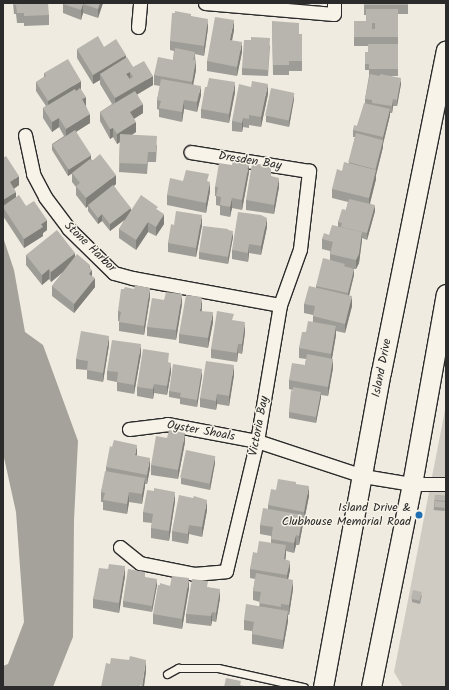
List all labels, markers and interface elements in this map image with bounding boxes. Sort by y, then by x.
street label: Dresden Bay [217,149,283,173]
street label: Stone Harbor [61,219,119,275]
street label: Island Drive [369,337,395,399]
street label: Victoria Bay [246,395,272,457]
street label: Oyster Shoals [166,418,236,444]
place label: Island Drive & Clubhouse Memorial Road [282,501,411,529]
marker: Island Drive & Clubhouse Memorial Road [414,510,424,520]

